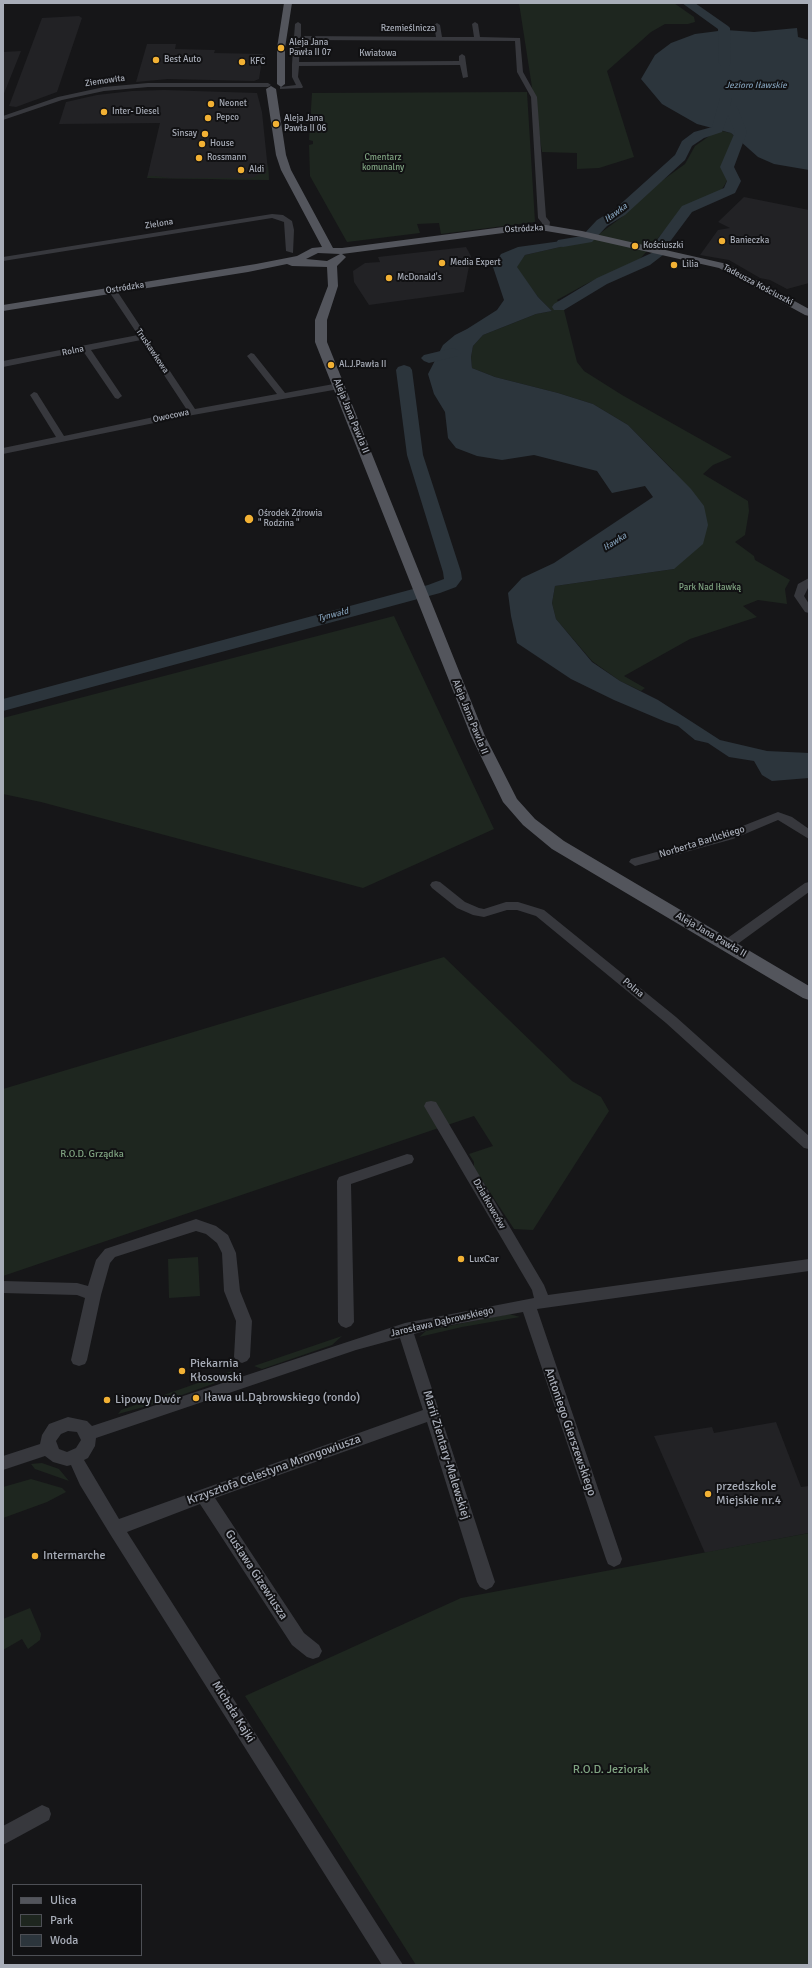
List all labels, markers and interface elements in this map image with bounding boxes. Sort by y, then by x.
street label: Rzemieślnicza [381,24,435,34]
place label: Aleja Jana Pawła II 07 [289,38,331,59]
marker: Aleja Jana Pawła II 07 [276,43,286,53]
street label: Kwiatowa [359,49,397,59]
marker: Best Auto [151,55,161,65]
place label: Best Auto [164,55,201,65]
marker: KFC [237,57,247,67]
place label: KFC [250,57,265,67]
street label: Ziemowita [84,73,126,89]
water label: Jezioro Iławskie [725,81,787,91]
marker: Neonet [206,99,216,109]
place label: Neonet [219,99,247,109]
marker: Inter- Diesel [99,107,109,117]
place label: Inter- Diesel [112,107,159,117]
marker: Pepco [203,113,213,123]
place label: Pepco [216,113,239,123]
place label: Aleja Jana Pawła II 06 [284,114,326,135]
marker: Aleja Jana Pawła II 06 [271,119,281,129]
place label: Sinsay [172,129,197,139]
marker: Sinsay [200,129,210,139]
marker: House [197,139,207,149]
place label: House [210,139,234,149]
marker: Rossmann [194,153,204,163]
place label: Rossmann [207,153,246,163]
park label: Cmentarz komunalny [362,153,404,174]
marker: Aldi [236,165,246,175]
place label: Aldi [249,165,264,175]
water label: Iławka [602,201,630,225]
street label: Zielona [144,216,174,232]
street label: Ostródzka [504,223,544,235]
marker: Banieczka [717,236,727,246]
place label: Banieczka [730,236,769,246]
marker: Kościuszki [630,241,640,251]
place label: Kościuszki [643,241,683,251]
marker: Media Expert [437,258,447,268]
place label: Media Expert [450,258,501,268]
marker: Lilia [669,260,679,270]
place label: Lilia [682,260,699,270]
street label: Tadeusza Kościuszki [721,262,795,308]
marker: McDonald's [384,273,394,283]
place label: McDonald's [397,273,442,283]
street label: Ostródzka [105,280,145,296]
street label: Truskawkowa [133,327,171,375]
street label: Rolna [61,344,85,358]
marker: Al.J.Pawła II [326,360,336,370]
place label: Al.J.Pawła II [339,360,386,370]
street label: Aleja Jana Pawła II [330,377,372,455]
street label: Owocowa [152,407,190,425]
place label: Ośrodek Zdrowia " Rodzina " [258,509,322,530]
marker: Ośrodek Zdrowia " Rodzina " [243,513,255,525]
water label: Iławka [601,531,629,553]
park label: Park Nad Iławką [679,583,741,593]
water label: Tynwałd [316,606,350,624]
street label: Aleja Jana Pawła II [449,678,491,756]
street label: Norberta Barlickiego [658,823,746,861]
street label: Aleja Jana Pawła II [673,910,749,960]
street label: Polna [620,976,646,1000]
park label: R.O.D. Grządka [60,1148,124,1160]
street label: Działkowców [470,1177,508,1231]
place label: LuxCar [469,1253,499,1265]
marker: LuxCar [456,1254,466,1264]
street label: Jarosława Dąbrowskiego [389,1304,495,1340]
place label: Piekarnia Kłosowski [190,1357,242,1385]
marker: Piekarnia Kłosowski [177,1366,187,1376]
street label: Antoniego Gierszewskiego [541,1366,599,1498]
street label: Marii Zientary-Malewskiej [419,1389,473,1521]
place label: Iława ul.Dąbrowskiego (rondo) [204,1391,360,1405]
place label: Lipowy Dwór [115,1393,181,1407]
marker: Iława ul.Dąbrowskiego (rondo) [191,1393,201,1403]
marker: Lipowy Dwór [102,1395,112,1405]
street label: Krzysztofa Celestyna Mrongowiusza [185,1432,363,1508]
place label: przedszkole Miejskie nr.4 [716,1480,781,1508]
marker: przedszkole Miejskie nr.4 [703,1489,713,1499]
street label: Gustawa Gizewiusza [222,1527,290,1623]
place label: Intermarche [43,1549,106,1563]
marker: Intermarche [30,1551,40,1561]
street label: Michała Kajki [208,1679,258,1745]
park label: R.O.D. Jeziorak [573,1763,649,1777]
legend [12,1884,142,1956]
text: Ulica [50,1893,77,1908]
text: Park [50,1913,73,1928]
text: Woda [50,1933,78,1948]

